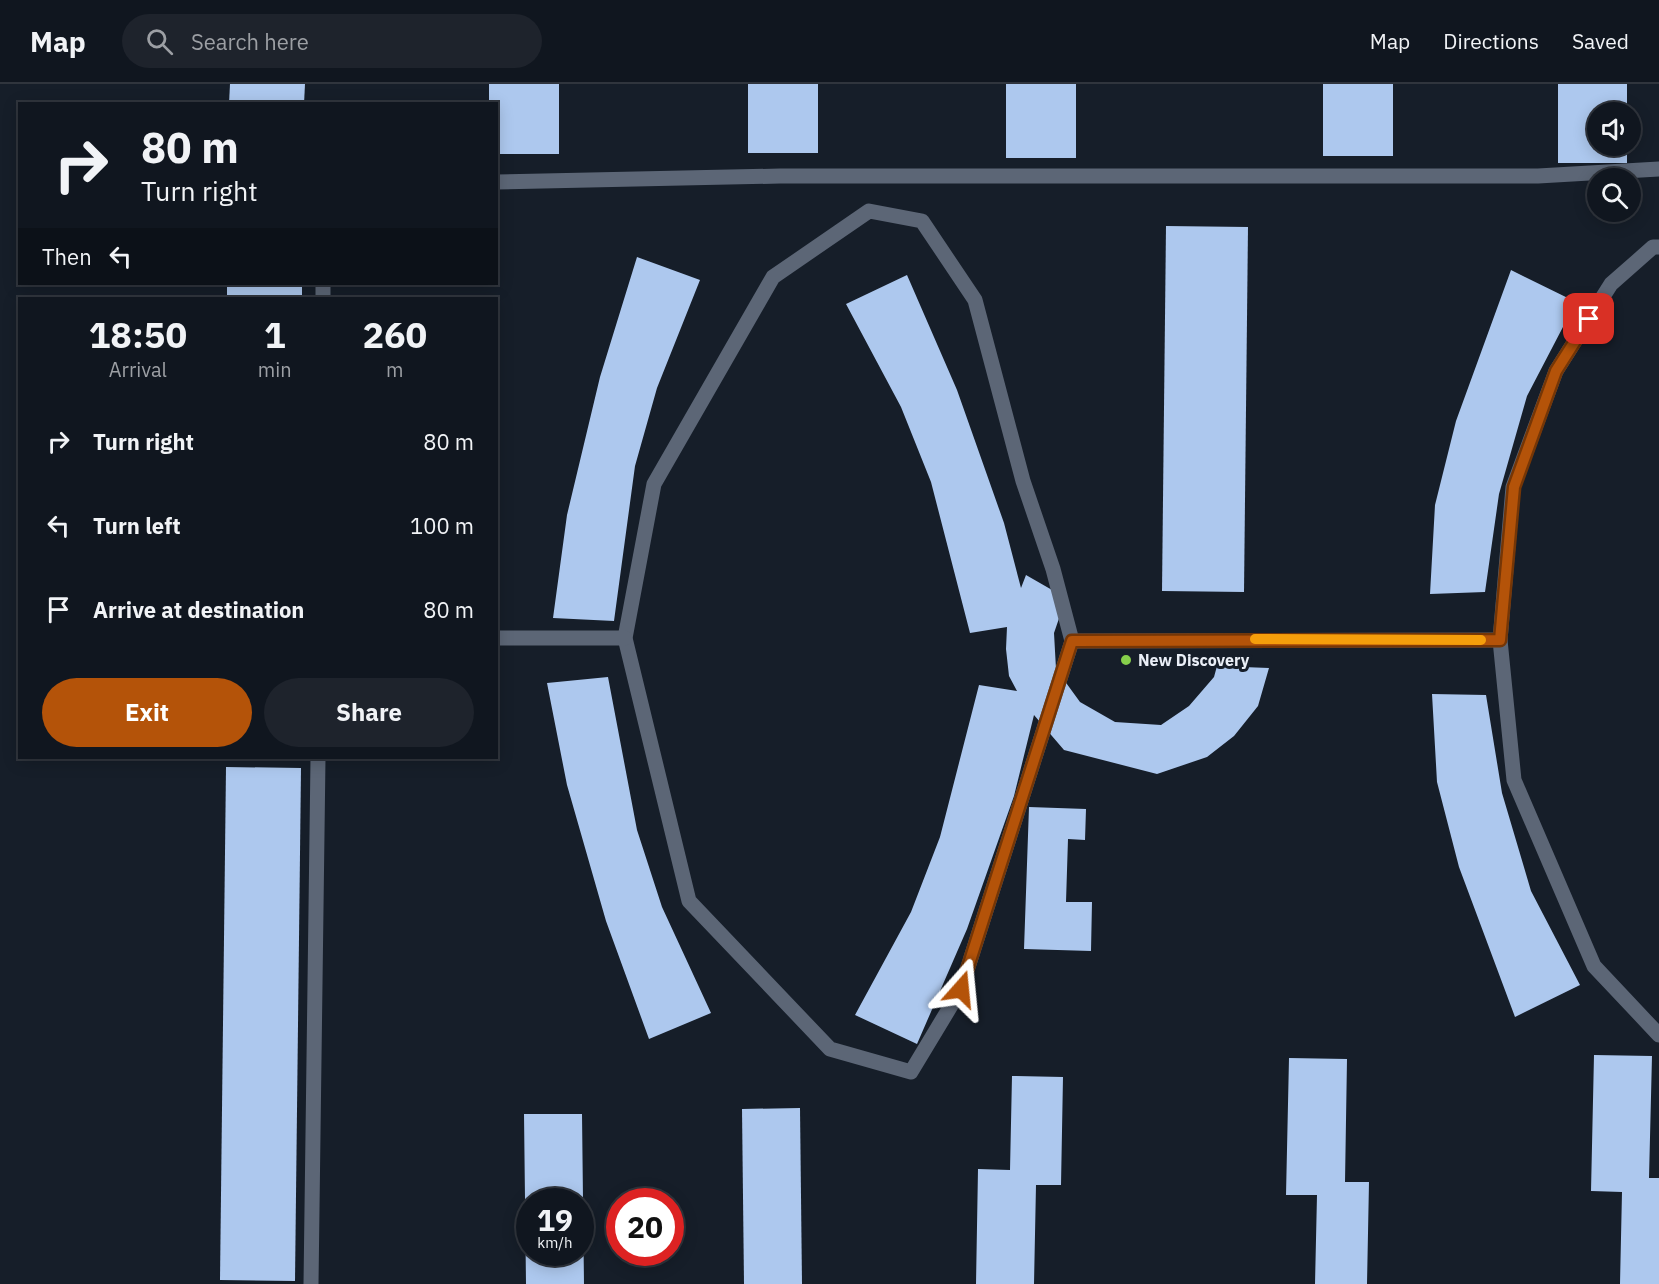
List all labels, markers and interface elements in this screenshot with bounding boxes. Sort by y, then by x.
search box [122,14,542,68]
text: Map [30,23,86,60]
icon: search [143,25,176,58]
text: Search here [191,27,309,56]
text: Map [1370,27,1410,55]
text: Directions [1443,27,1539,55]
text: Saved [1572,27,1629,55]
map controls [1587,102,1641,222]
button: sound [1587,102,1641,156]
text: 80 m [141,120,239,175]
icon: right [42,126,120,204]
button: search [1587,168,1641,222]
text: Turn right [141,173,258,208]
icon: left [104,240,137,273]
text: Then [42,242,92,271]
pin [1563,293,1614,344]
icon: arrive [1572,302,1605,335]
text: 18:50 [89,311,187,358]
text: 1 [264,311,286,358]
text: 260 [362,311,427,358]
text: Arrival [109,356,167,383]
text: min [258,356,292,383]
text: m [386,356,404,383]
icon: right [42,425,75,458]
text: Turn right [93,427,194,456]
text: 80 m [423,427,474,456]
icon: left [42,509,75,542]
text: Turn left [93,511,181,540]
text: 100 m [410,511,474,540]
icon: arrive [42,593,75,626]
text: Arrive at destination [93,595,304,624]
text: 80 m [423,595,474,624]
place label: New Discovery [1138,650,1250,670]
marker: New Discovery [1119,653,1133,667]
button: Exit [42,678,252,747]
button: Share [264,678,474,747]
position arrow [929,957,993,1021]
speed limit sign: 20 [606,1188,684,1266]
text: 19 [537,1200,573,1239]
text: km/h [537,1233,573,1252]

